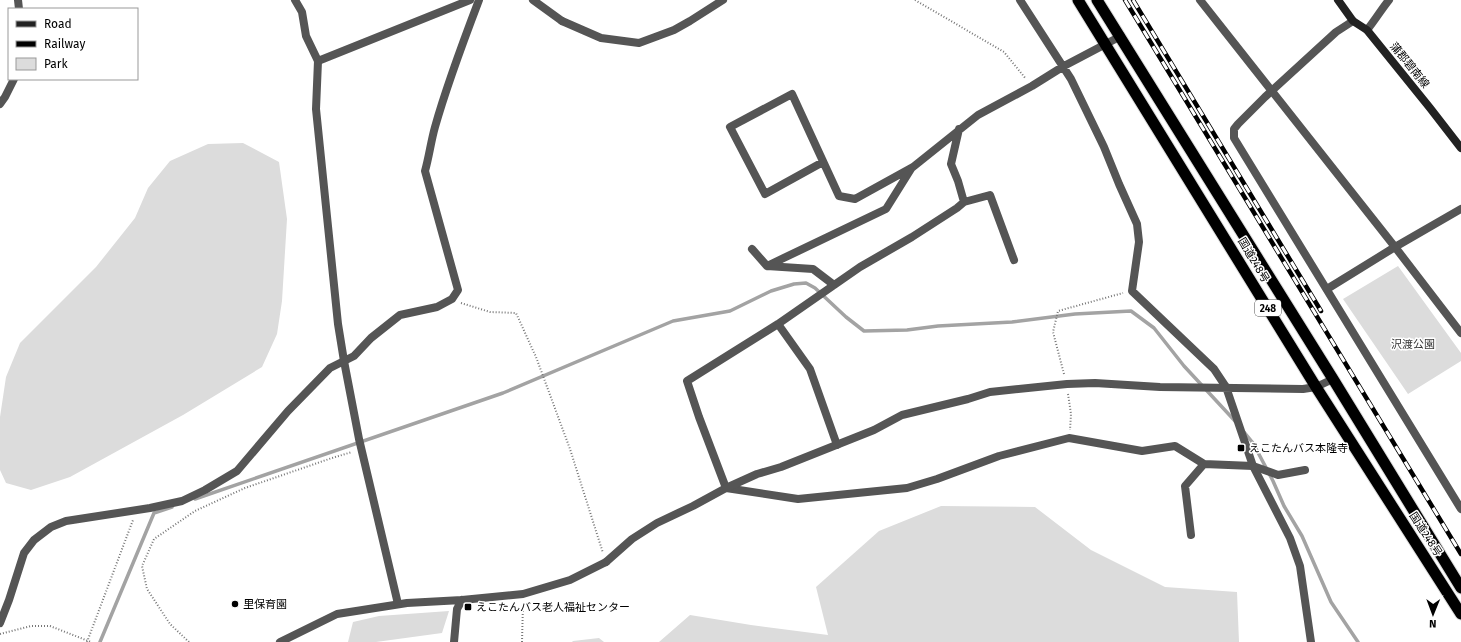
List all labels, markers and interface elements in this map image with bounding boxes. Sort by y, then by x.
legend [8,8,138,80]
text: Road [44,17,72,31]
text: Railway [44,37,85,51]
street label: 蒲郡碧南線 [1387,40,1432,91]
text: Park [44,57,68,71]
street label: 国道248号 [1235,235,1272,285]
road number: 248 [1255,300,1281,316]
park label: 沢渡公園 [1391,338,1435,351]
place label: えこたんバス本隆寺 [1249,442,1348,455]
marker: えこたんバス本隆寺 [1236,443,1246,453]
street label: 国道248号 [1406,510,1445,559]
north arrow [1413,594,1453,634]
place label: 里保育園 [243,598,287,611]
marker: 里保育園 [230,599,240,609]
place label: えこたんバス老人福祉センター [476,601,630,614]
marker: えこたんバス老人福祉センター [463,602,473,612]
text: N [1429,617,1437,630]

